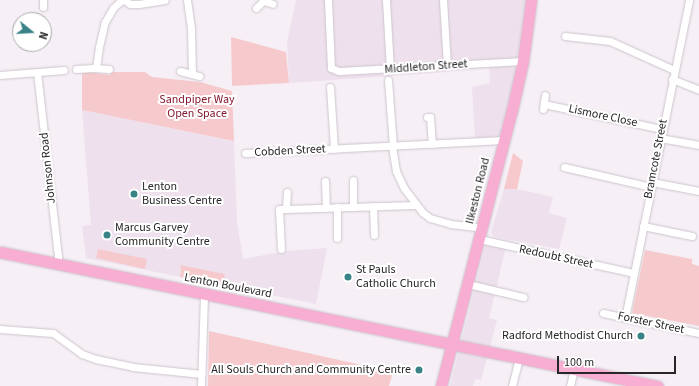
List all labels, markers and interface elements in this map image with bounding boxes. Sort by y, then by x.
north arrow [12,12,52,52]
text: N [35,30,51,41]
street label: Middleton Street [384,57,468,77]
park label: Sandpiper Way Open Space [159,93,235,121]
street label: Lismore Close [567,102,639,130]
street label: Bramcote Street [641,118,671,200]
street label: Johnson Road [37,132,59,204]
street label: Cobden Street [254,142,326,160]
street label: Ilkeston Road [463,156,493,226]
place label: Lenton Business Centre [142,180,222,208]
marker: Lenton Business Centre [129,189,139,199]
place label: Marcus Garvey Community Centre [115,221,210,249]
marker: Marcus Garvey Community Centre [102,230,112,240]
street label: Redoubt Street [518,242,594,272]
place label: St Pauls Catholic Church [356,263,436,291]
street label: Lenton Boulevard [183,270,273,302]
marker: St Pauls Catholic Church [343,272,353,282]
street label: Forster Street [616,309,686,337]
place label: Radford Methodist Church [502,329,633,343]
marker: Radford Methodist Church [636,331,646,341]
scale bar [559,348,678,374]
text: 100 m [564,354,594,371]
place label: All Souls Church and Community Centre [211,363,411,377]
marker: All Souls Church and Community Centre [414,365,424,375]

